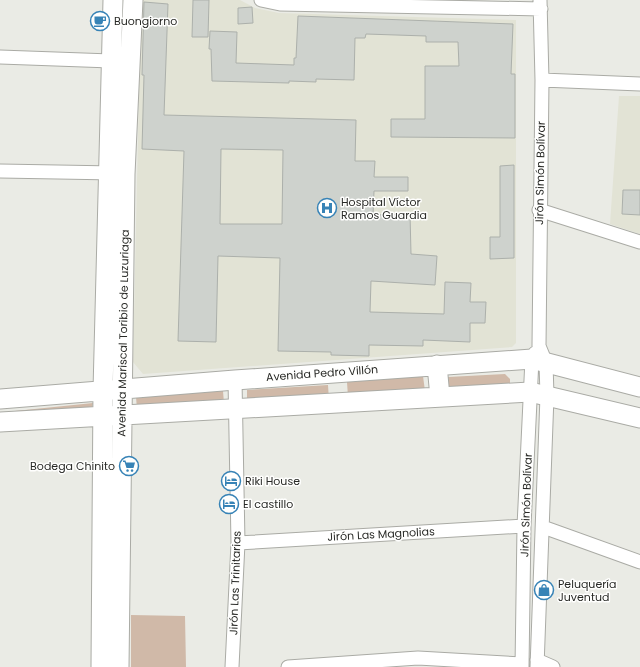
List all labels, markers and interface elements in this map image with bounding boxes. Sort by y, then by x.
cafe icon: Buongiorno [89,10,111,32]
place label: Buongiorno [114,13,177,29]
street label: Jirón Simón Bolívar [531,121,549,225]
place label: Hospital Víctor Ramos Guardia [341,194,427,223]
hospital icon: Hospital Víctor Ramos Guardia [316,197,338,219]
street label: Avenida Mariscal Toribio de Luzuriaga [113,229,133,437]
street label: Avenida Pedro Villón [265,361,379,385]
street label: Jirón Simón Bolívar [516,453,536,557]
supermarket icon: Bodega Chinito [118,455,140,477]
place label: Bodega Chinito [30,458,115,474]
hotel icon: Riki House [220,470,242,492]
place label: Riki House [245,473,300,489]
hotel icon: El castillo [218,493,240,515]
place label: El castillo [243,496,293,512]
street label: Jirón Las Magnolias [327,523,435,545]
street label: Jirón Las Trinitarias [225,530,245,635]
place label: Peluquería Juventud [558,576,616,605]
shop icon: Peluquería Juventud [533,579,555,601]

